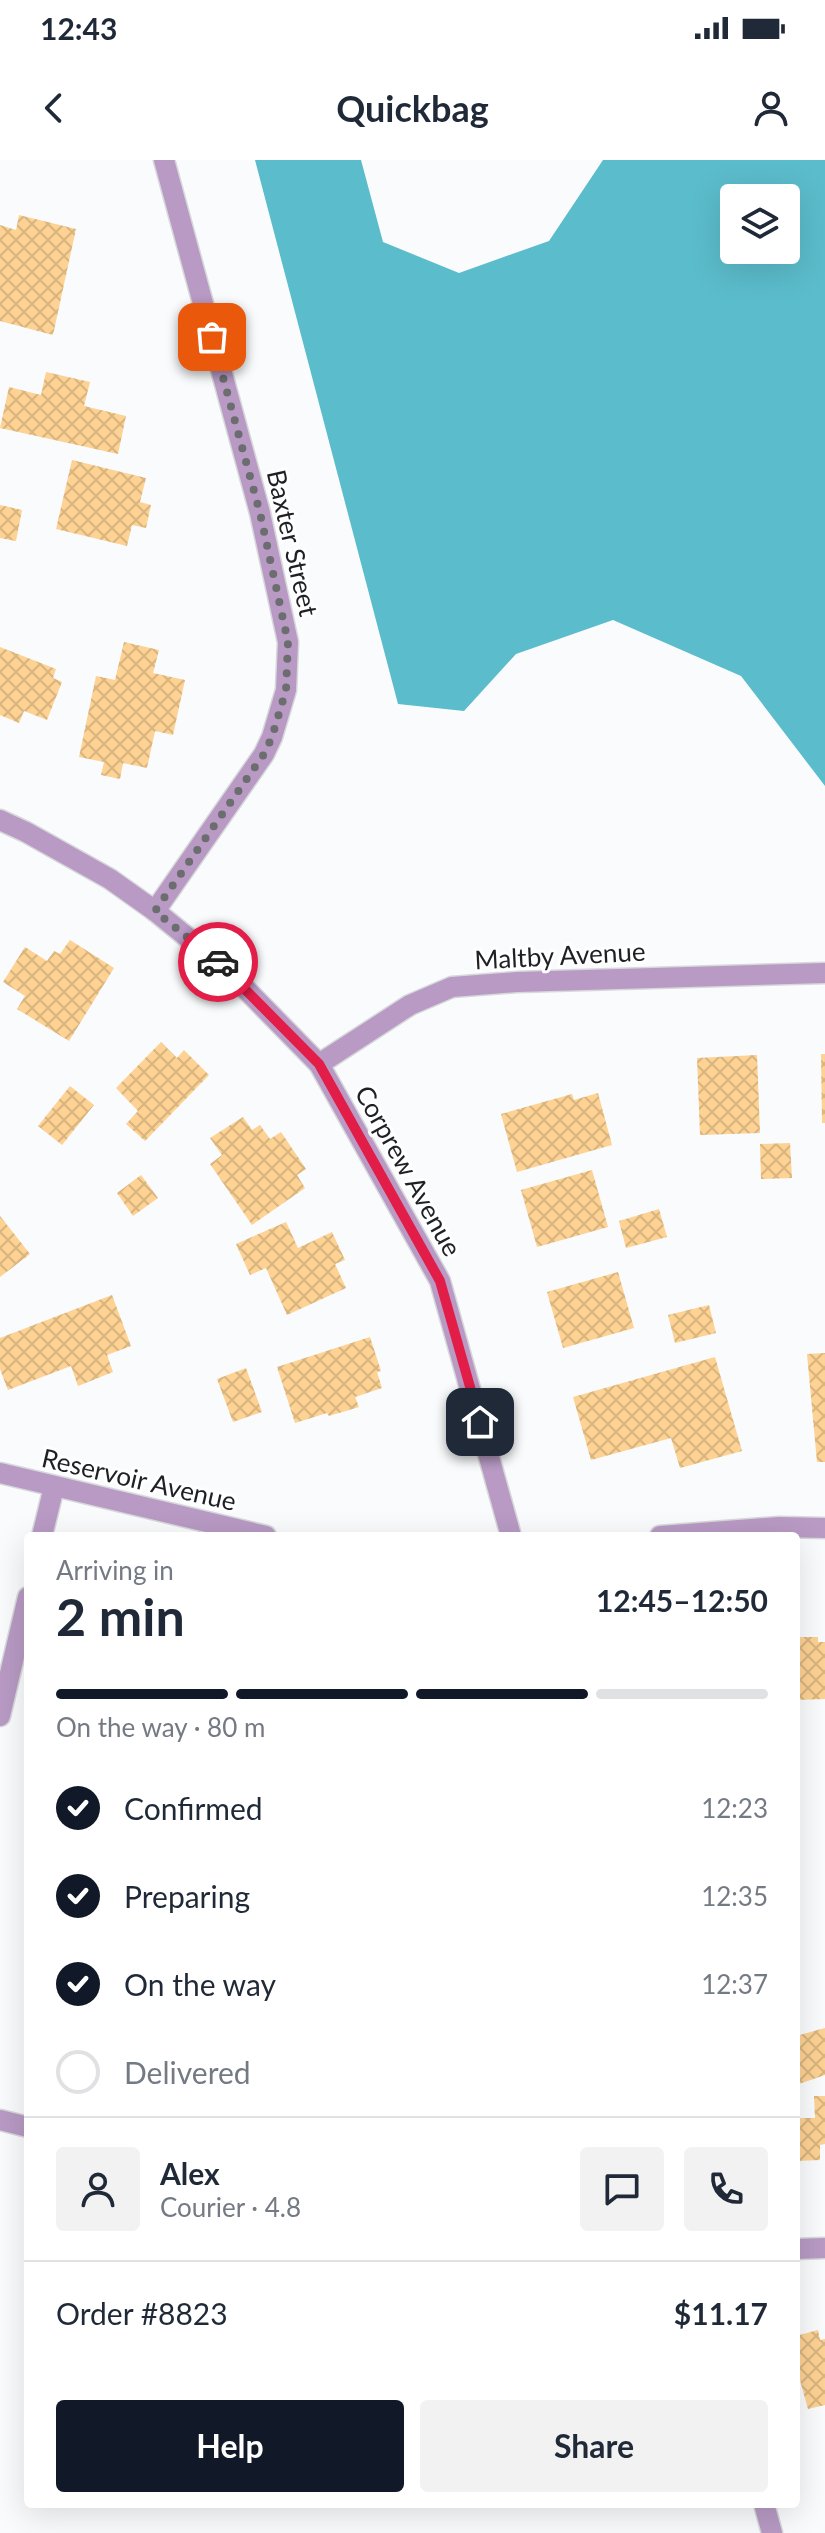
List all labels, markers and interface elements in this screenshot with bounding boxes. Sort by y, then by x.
text: 12:43 [40,10,117,46]
icon: back [32,86,76,130]
text: Quickbag [336,86,489,130]
icon: person [749,86,793,130]
map controls [720,184,800,264]
button: layers [720,184,800,264]
pin [178,303,246,371]
icon: bag [190,315,234,359]
street label: Baxter Street [261,466,326,620]
courier [178,922,258,1002]
street label: Maltby Avenue [474,935,646,975]
icon: car [196,940,240,984]
street label: Corprew Avenue [349,1080,469,1261]
pin [446,1388,514,1456]
icon: home [458,1400,502,1444]
street label: Reservoir Avenue [39,1441,239,1517]
text: Arriving in [56,1554,174,1586]
text: 12:45–12:50 [596,1582,768,1618]
text: 2 min [56,1585,185,1647]
text: On the way · 80 m [56,1711,265,1743]
icon: check [56,1786,100,1830]
text: Confirmed [124,1790,263,1826]
text: 12:23 [701,1792,768,1824]
icon: check [56,1874,100,1918]
text: Preparing [124,1878,250,1914]
text: 12:35 [701,1880,768,1912]
icon: check [56,1962,100,2006]
text: On the way [124,1966,276,2002]
text: 12:37 [701,1968,768,2000]
text: Delivered [124,2054,251,2090]
button: person [56,2147,140,2231]
button: chat [580,2147,664,2231]
button: phone [684,2147,768,2231]
text: Alex [160,2155,220,2191]
text: Courier · 4.8 [160,2191,301,2223]
text: Order #8823 [56,2295,228,2331]
text: $11.17 [674,2295,768,2331]
button: Help [56,2400,404,2492]
button: Share [420,2400,768,2492]

